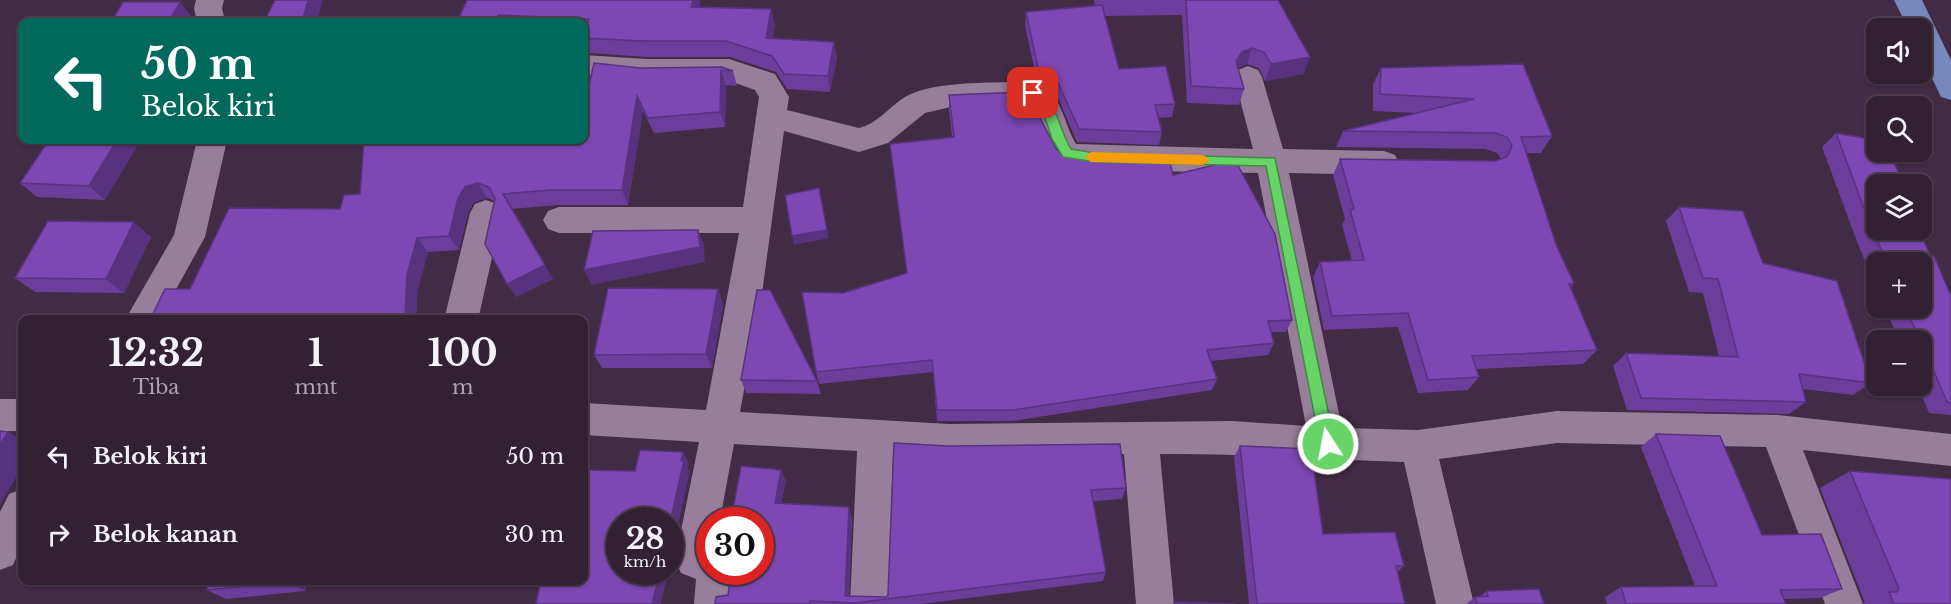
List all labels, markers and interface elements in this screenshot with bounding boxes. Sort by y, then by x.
map controls [1866,18,1932,396]
button: sound [1866,18,1932,84]
text: 50 m [141,38,255,90]
icon: left [42,42,120,120]
pin [1007,67,1058,118]
icon: arrive [1016,76,1049,109]
text: Belok kiri [141,90,276,123]
button: search [1866,96,1932,162]
button: layers [1866,174,1932,240]
button: + [1866,252,1932,318]
button: − [1866,330,1932,396]
text: 12:32 [108,331,204,376]
text: 1 [308,331,324,376]
text: 100 [428,331,498,376]
text: Tiba [133,375,179,399]
text: mnt [294,375,337,399]
text: m [452,375,473,399]
position arrow [1296,412,1360,476]
icon: left [42,440,75,473]
text: Belok kiri [93,443,207,470]
text: 50 m [506,443,564,470]
speed limit sign: 30 [696,507,774,585]
icon: right [42,518,75,551]
text: 28 [626,520,664,557]
text: Belok kanan [93,521,238,548]
text: 30 m [505,521,564,548]
text: km/h [624,552,666,571]

